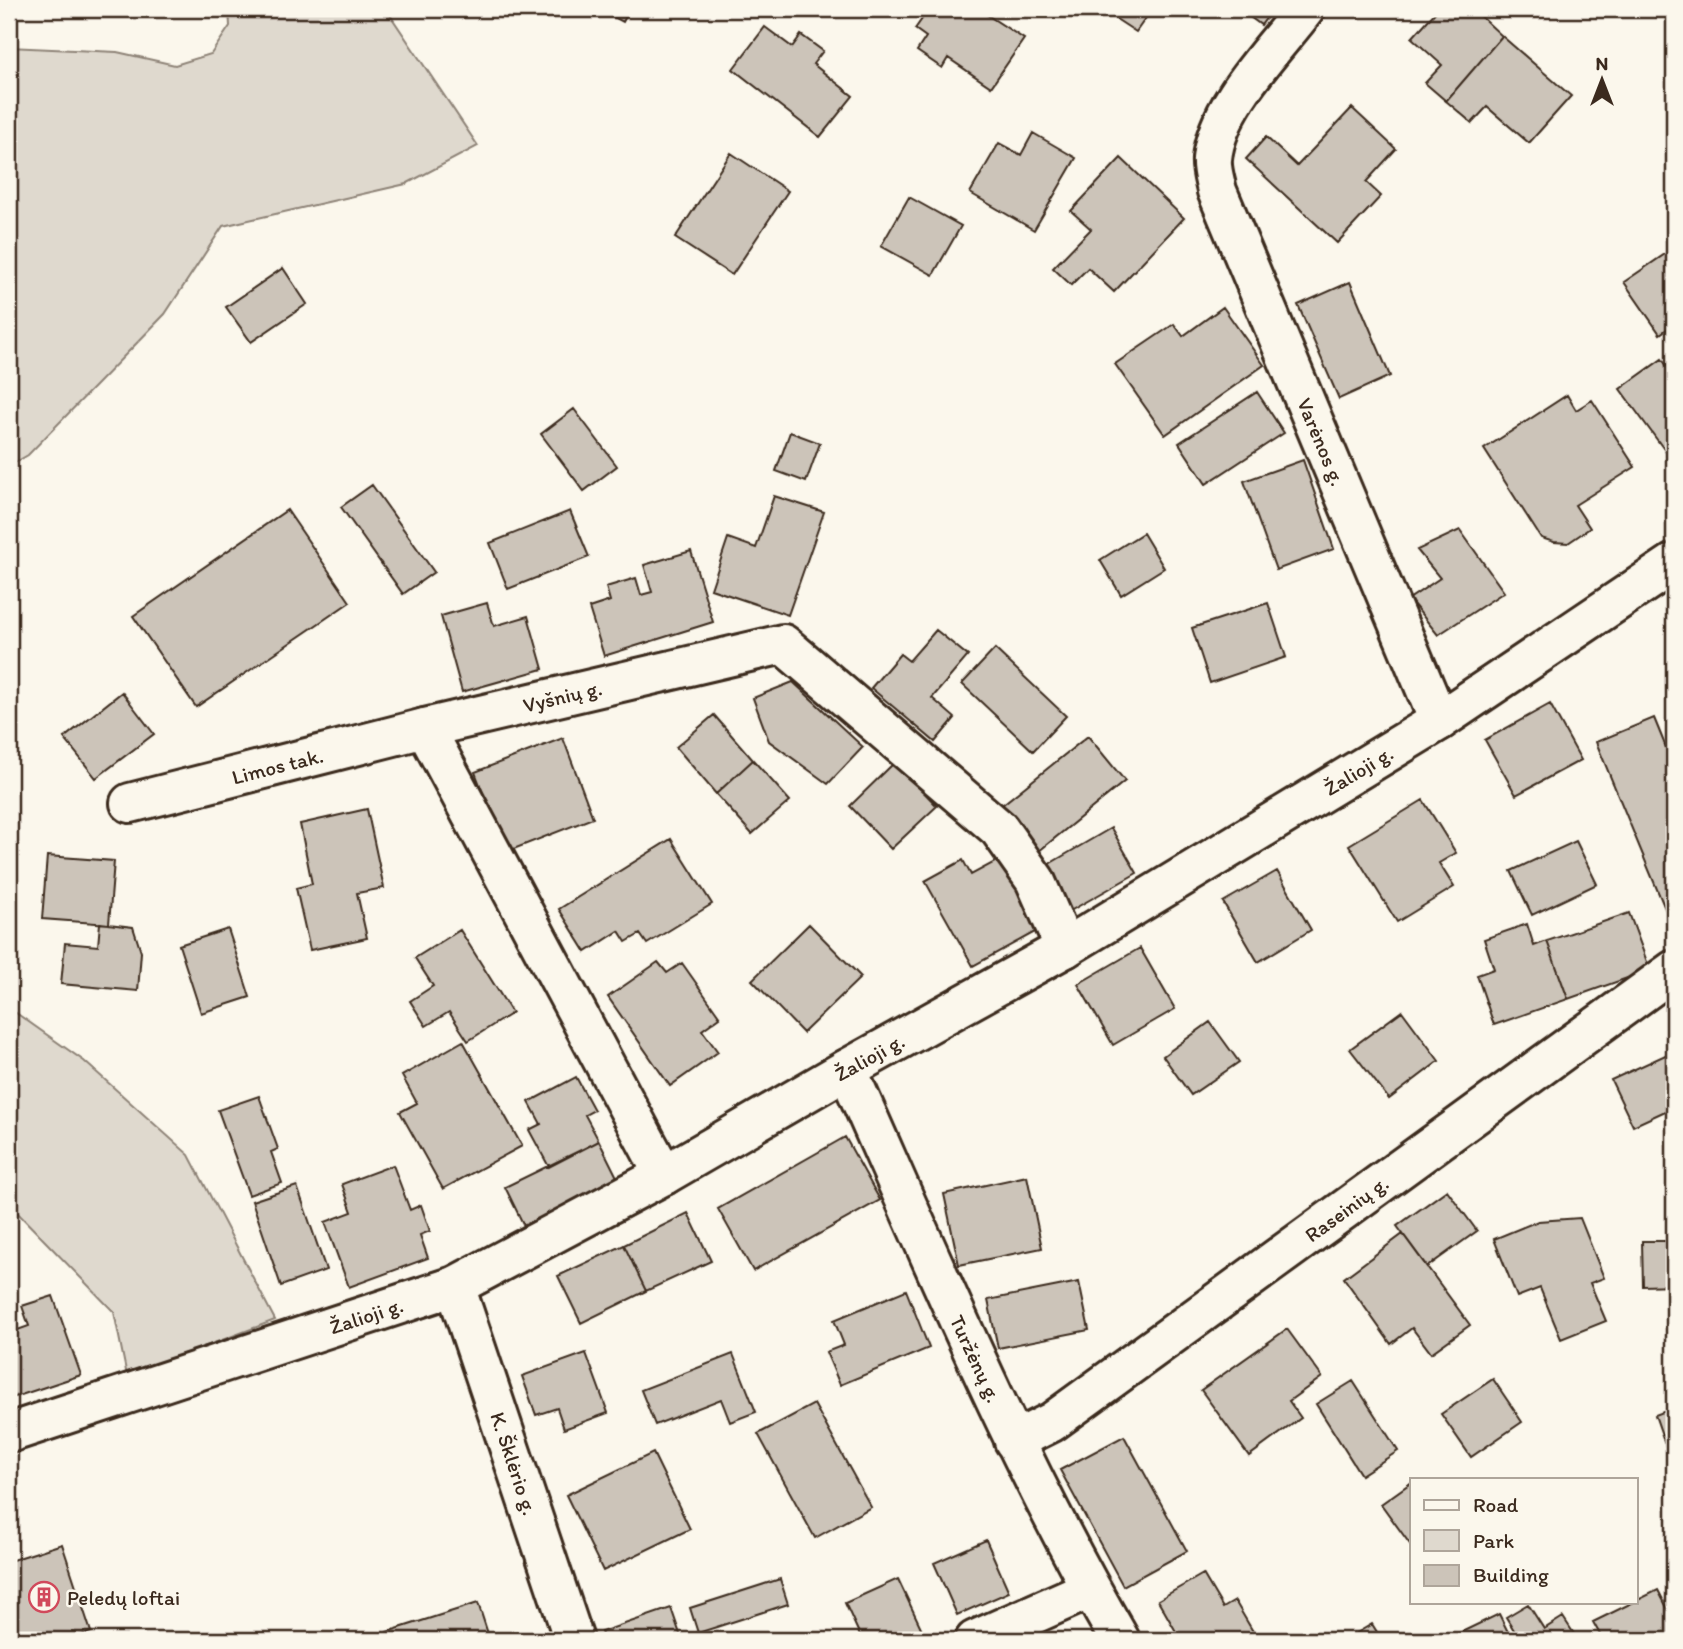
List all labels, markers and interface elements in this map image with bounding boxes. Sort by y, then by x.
north arrow [1568,46,1638,116]
text: N [1596,52,1608,75]
street label: Varėnos g. [1292,394,1351,489]
street label: Vyšnių g. [520,674,604,717]
street label: Žalioji g. [1319,740,1397,801]
street label: Limos tak. [229,742,326,789]
street label: Žalioji g. [830,1027,908,1086]
street label: Raseinių g. [1299,1170,1393,1247]
street label: Žalioji g. [326,1292,406,1339]
street label: Turžėnų g. [945,1311,1007,1406]
street label: K. Šklėrio g. [486,1408,544,1518]
legend [1410,1478,1638,1604]
text: Road [1473,1492,1519,1517]
text: Park [1473,1528,1515,1553]
text: Building [1473,1562,1549,1587]
building icon: Peledų loftai [27,1580,61,1614]
place label: Peledų loftai [67,1585,180,1610]

